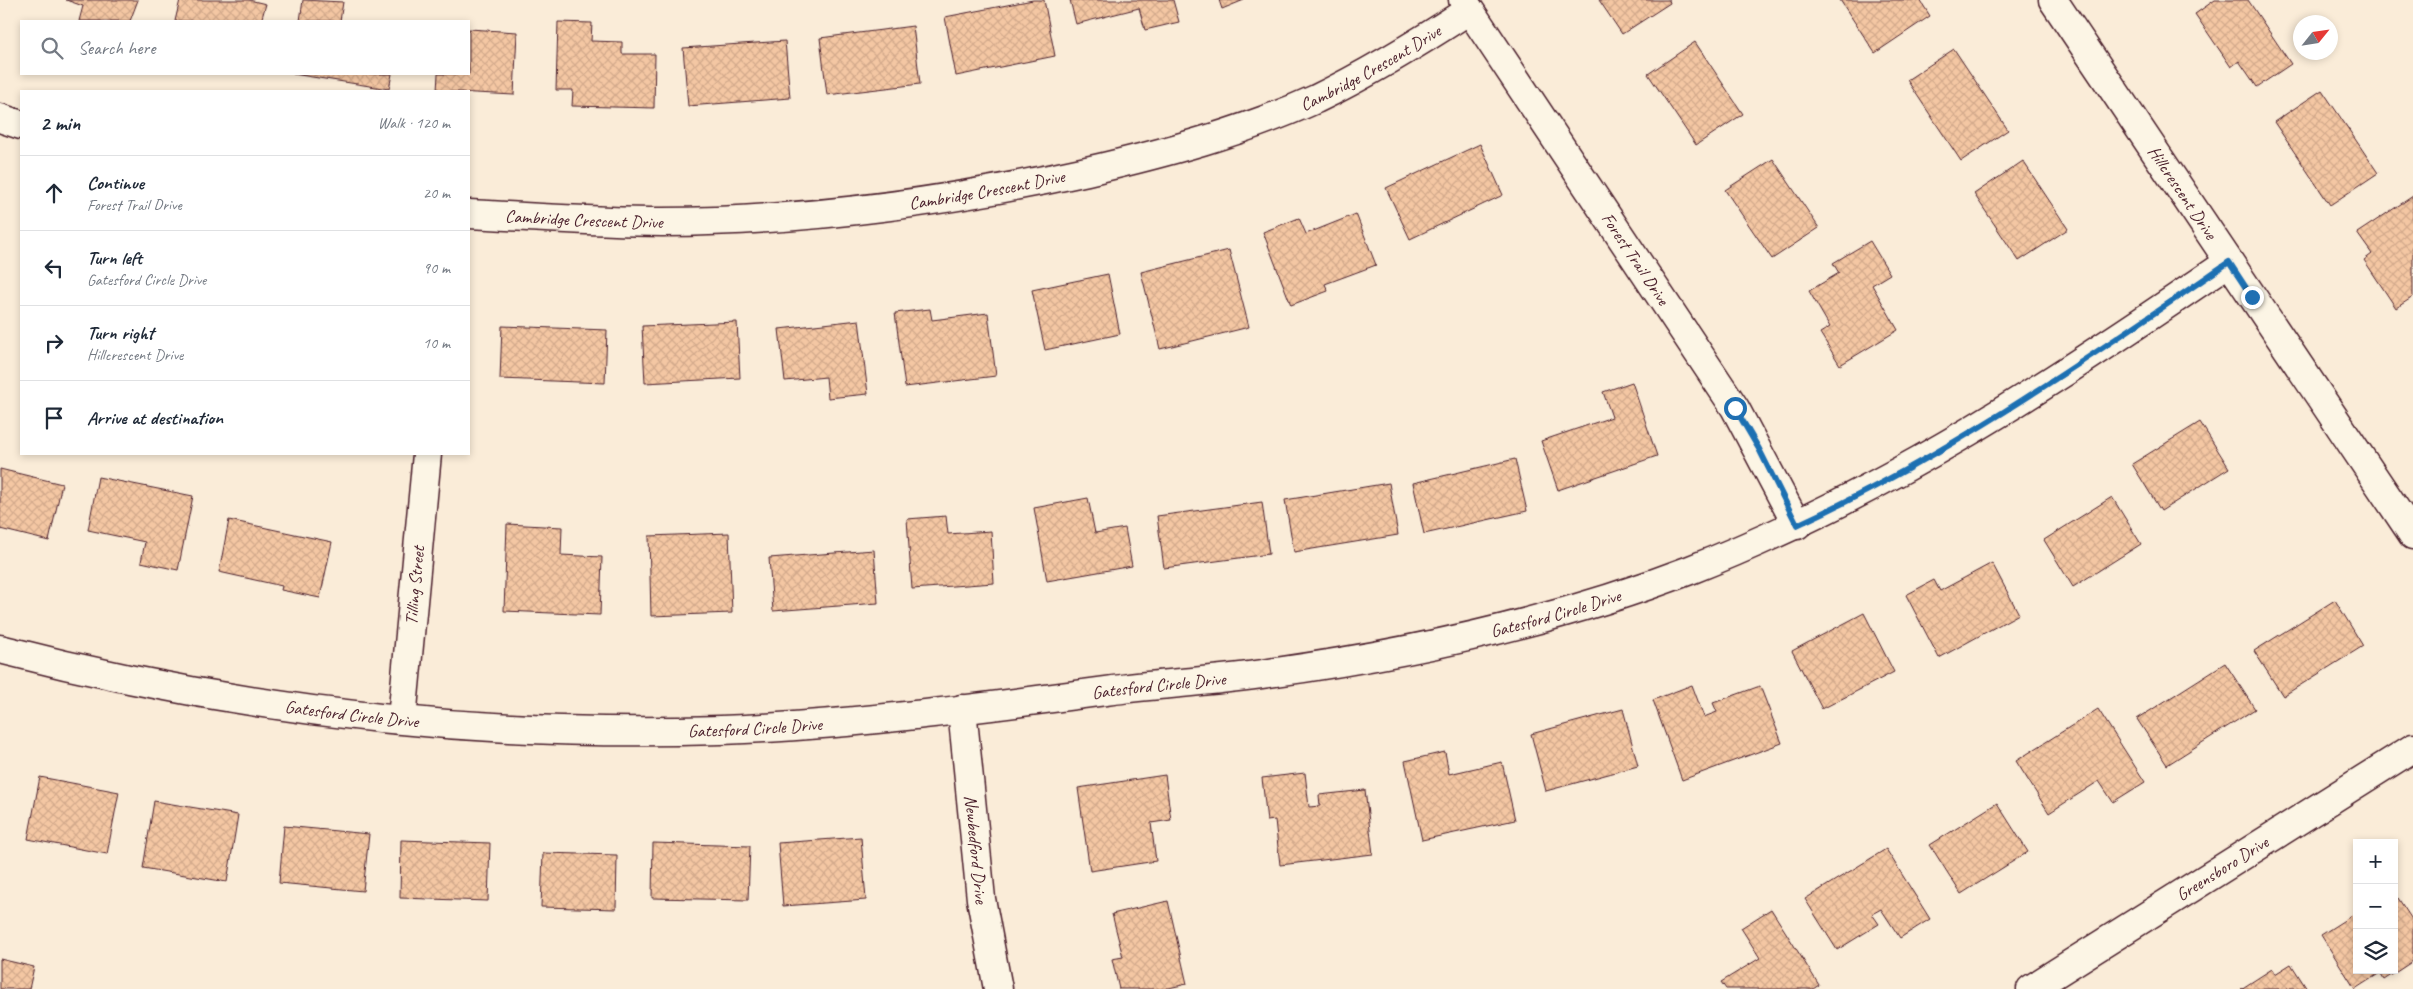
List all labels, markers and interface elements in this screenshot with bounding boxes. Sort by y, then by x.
north arrow [2293,15,2338,60]
street label: Cambridge Crescent Drive [1297,19,1446,116]
search box [20,20,470,75]
icon: search [38,34,66,62]
text: Search here [78,36,155,60]
text: 2 min [40,110,80,136]
text: Walk · 120 m [378,113,450,133]
street label: Hillcrescent Drive [2143,141,2223,244]
street label: Cambridge Crescent Drive [908,165,1068,214]
text: Continue [87,171,144,195]
icon: ahead [40,179,68,207]
text: 20 m [423,183,450,203]
text: Forest Trail Drive [87,195,182,215]
street label: Cambridge Crescent Drive [504,205,664,233]
street label: Forest Trail Drive [1597,208,1675,310]
text: Turn left [87,246,142,270]
icon: left [40,254,68,282]
text: 90 m [423,258,450,278]
text: Gatesford Circle Drive [87,270,206,290]
route end [2241,286,2264,309]
text: Turn right [87,321,154,345]
icon: right [40,329,68,357]
text: 10 m [423,333,450,353]
text: Hillcrescent Drive [87,345,183,365]
route start [1724,397,1747,420]
icon: arrive [40,404,68,432]
text: Arrive at destination [87,406,223,430]
street label: Tilling Street [400,543,429,626]
street label: Gatesford Circle Drive [1488,584,1624,642]
street label: Gatesford Circle Drive [1090,668,1228,704]
street label: Gatesford Circle Drive [284,695,421,733]
street label: Gatesford Circle Drive [688,713,824,742]
street label: Newbedford Drive [960,794,993,907]
street label: Greensboro Drive [2172,831,2273,906]
map controls [2353,839,2398,974]
button: + [2353,839,2398,884]
button: − [2353,884,2398,929]
button: layers [2353,929,2398,974]

